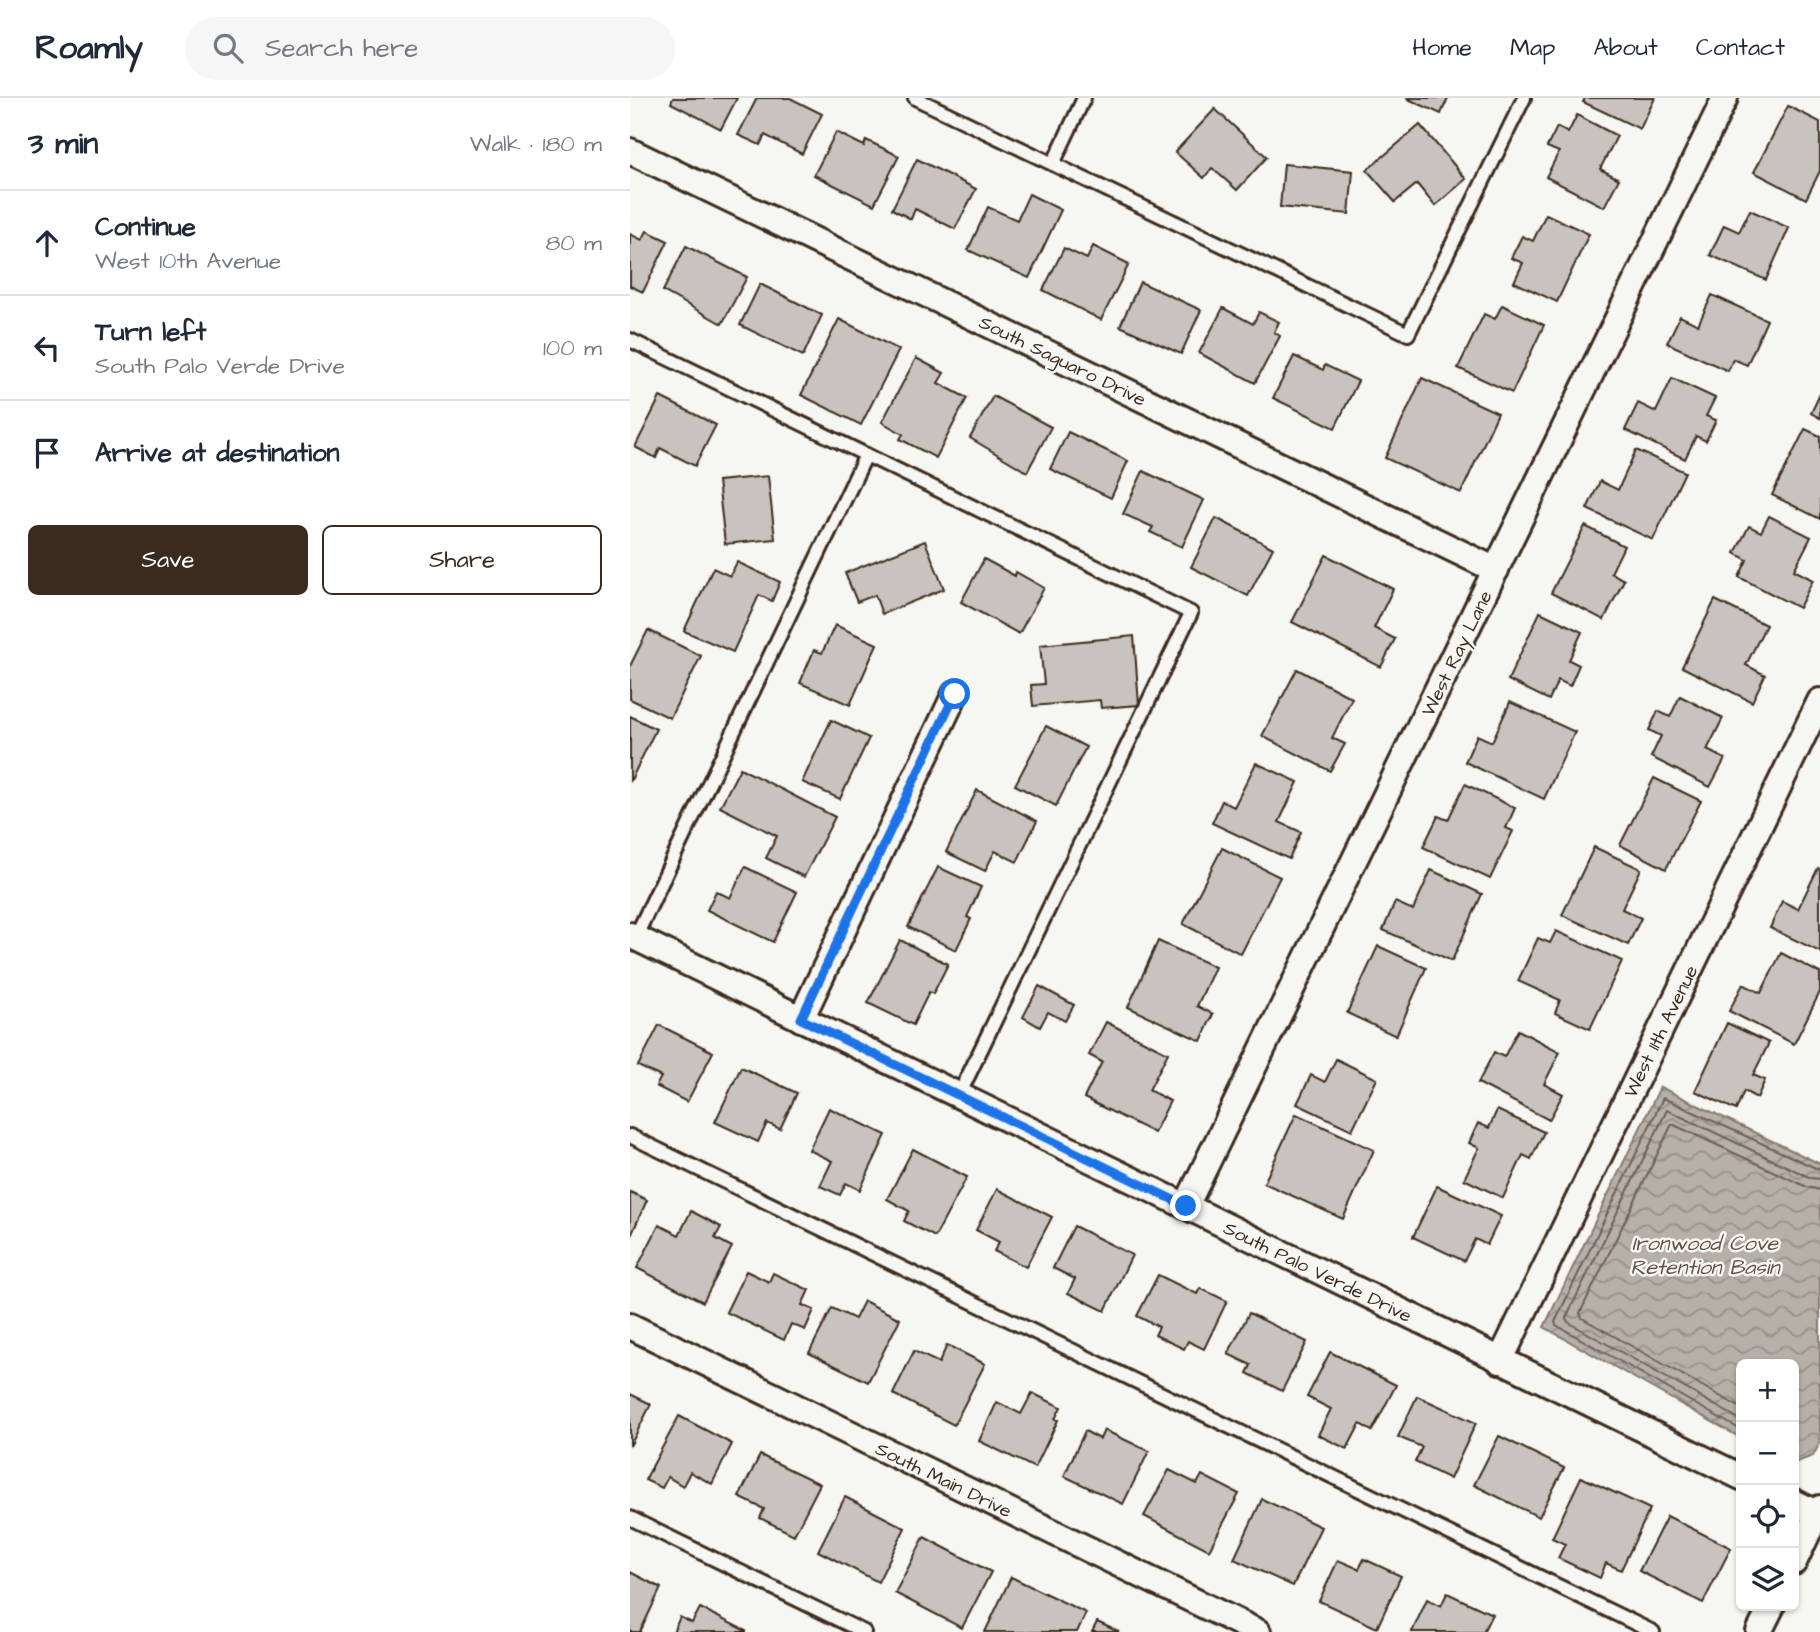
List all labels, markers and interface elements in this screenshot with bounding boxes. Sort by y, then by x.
search box [185,17,675,80]
text: Roamly [35,25,143,71]
icon: search [209,29,247,67]
text: Search here [265,30,418,66]
text: Home [1412,31,1472,65]
text: Map [1510,31,1555,65]
text: About [1593,31,1658,65]
text: Contact [1696,31,1785,65]
text: 3 min [28,123,98,165]
text: Walk · 180 m [470,128,602,160]
text: Continue [95,209,196,245]
icon: ahead [28,224,66,262]
text: 80 m [545,227,602,259]
text: West 10th Avenue [95,245,281,277]
street label: South Saguaro Drive [974,309,1150,414]
text: Turn left [95,314,206,350]
icon: left [28,329,66,367]
text: 100 m [543,332,602,364]
text: South Palo Verde Drive [95,350,345,382]
icon: arrive [28,434,66,472]
text: Arrive at destination [95,435,340,471]
button: Save [28,525,308,595]
button: Share [322,525,602,595]
street label: West Ray Lane [1415,586,1500,722]
route start [939,678,970,709]
street label: West 11th Avenue [1618,961,1705,1102]
route end [1170,1190,1201,1221]
street label: South Palo Verde Drive [1219,1215,1416,1330]
water label: Ironwood Cove Retention Basin [1631,1229,1781,1282]
map controls [1736,1359,1799,1611]
button: + [1736,1359,1799,1422]
button: − [1736,1422,1799,1485]
street label: South Main Drive [871,1436,1016,1525]
button: locate [1736,1485,1799,1548]
button: layers [1736,1548,1799,1611]

